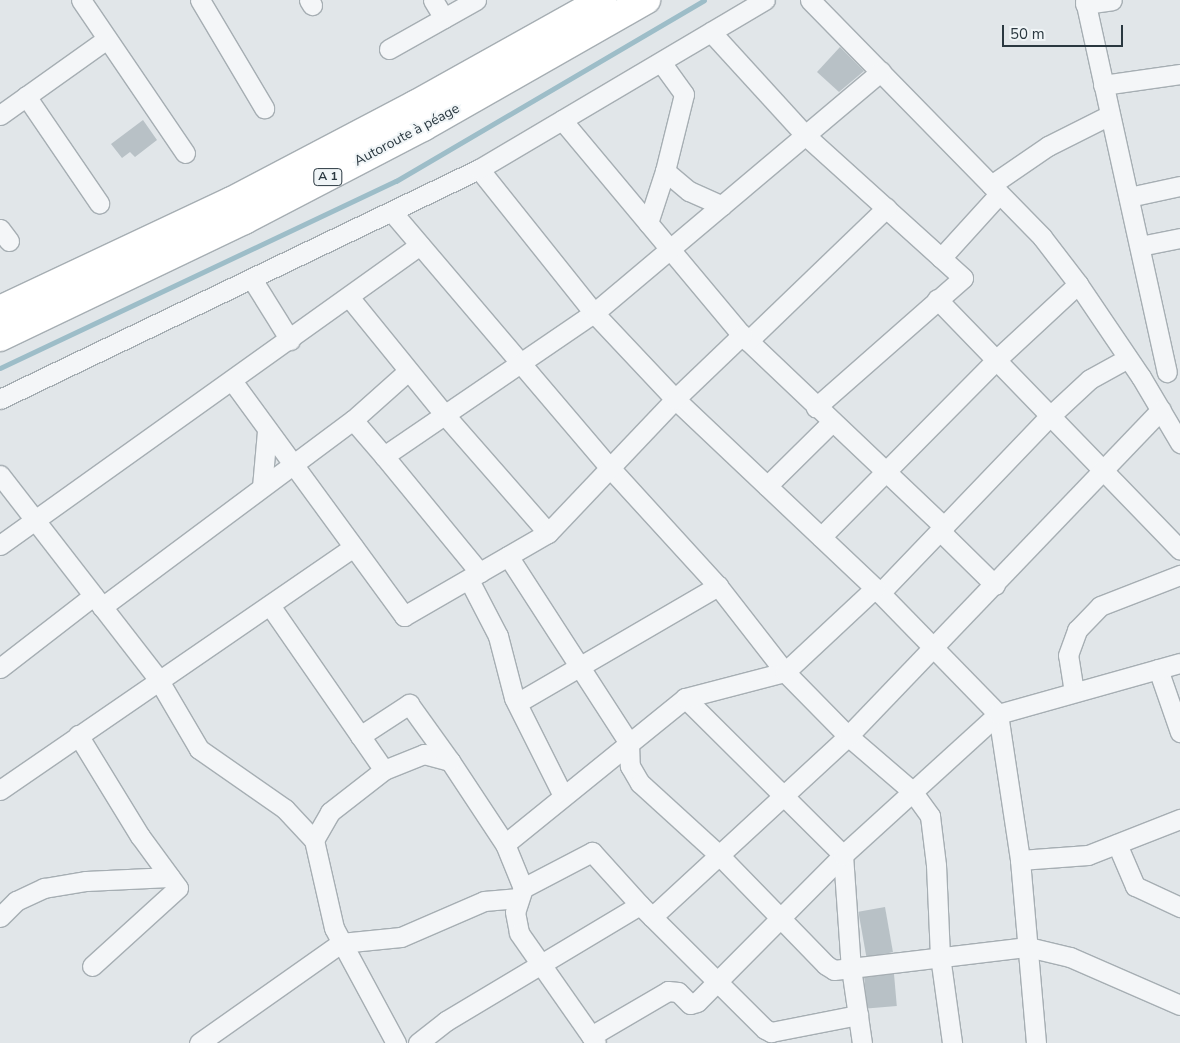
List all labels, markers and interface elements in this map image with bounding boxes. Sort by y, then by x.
scale bar [1005,15,1126,47]
text: 50 m [1010,24,1045,44]
street label: Autoroute à péage [351,100,463,170]
road number: A 1 [313,168,343,186]

